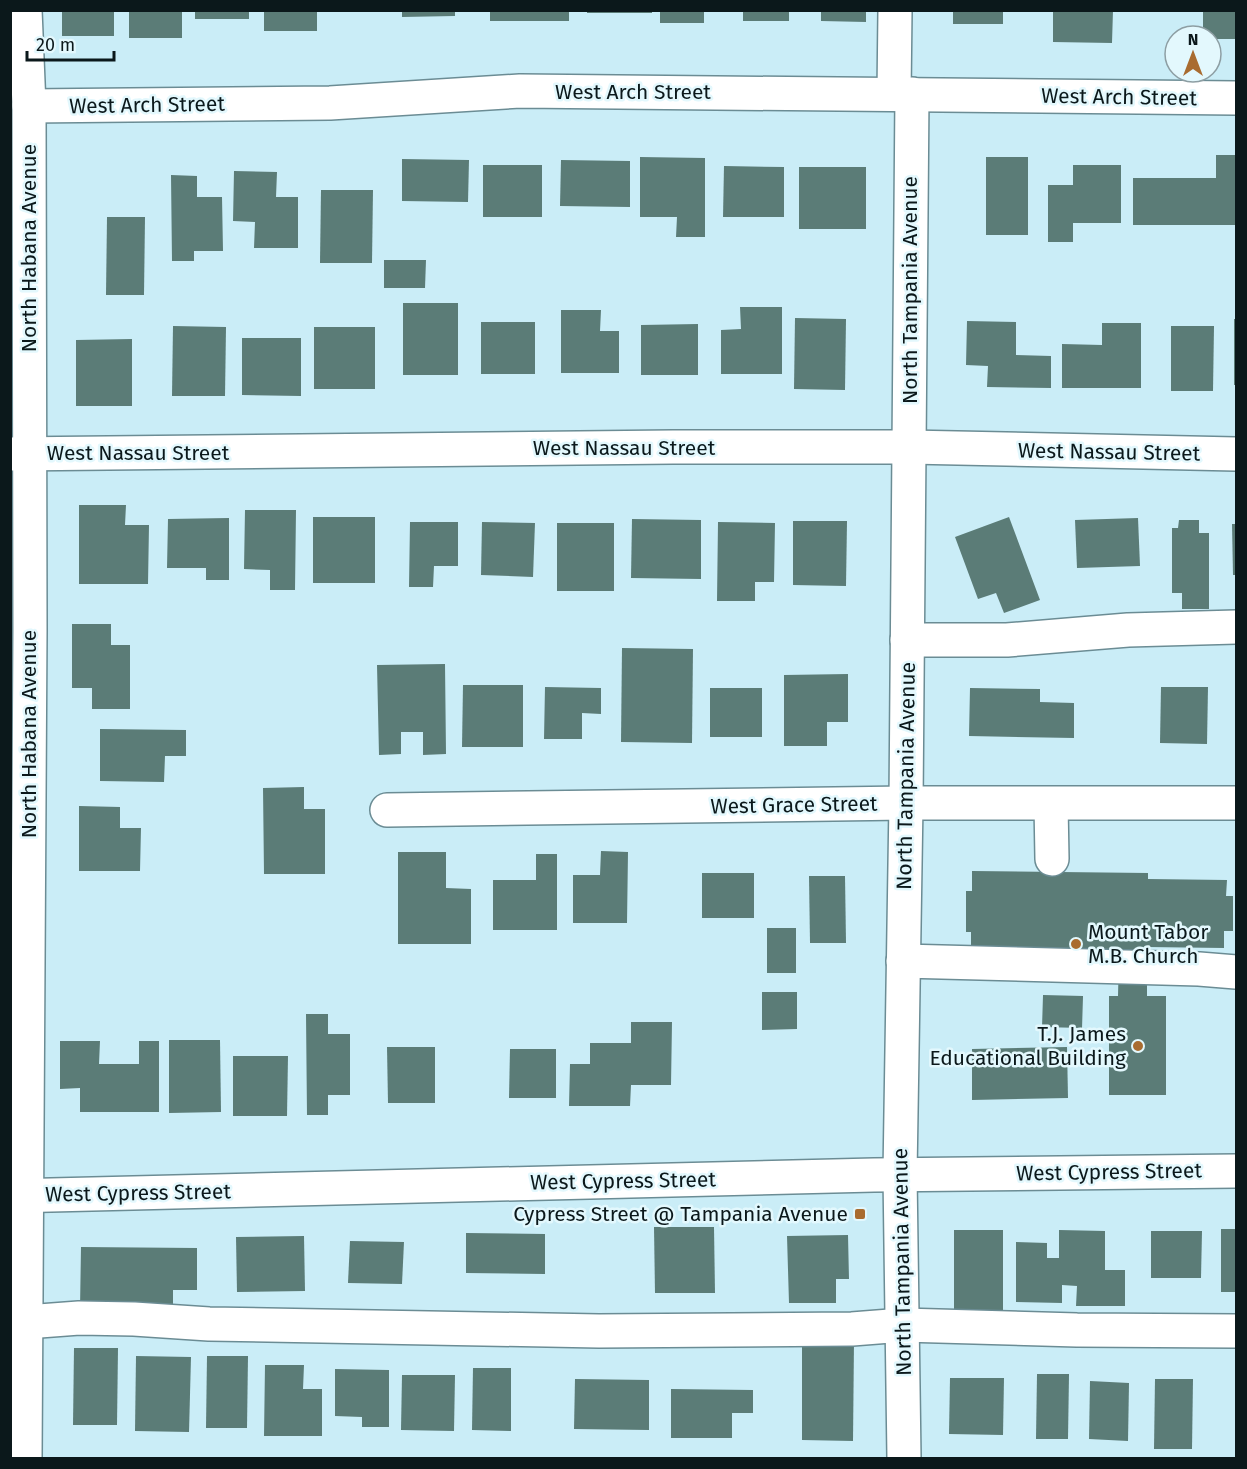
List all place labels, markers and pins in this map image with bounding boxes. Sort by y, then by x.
place label: Mount Tabor M.B. Church [1088,919,1208,969]
marker: Mount Tabor M.B. Church [1069,937,1083,951]
place label: T.J. James Educational Building [929,1021,1126,1071]
marker: T.J. James Educational Building [1131,1039,1145,1053]
place label: Cypress Street @ Tampania Avenue [513,1201,848,1227]
marker: Cypress Street @ Tampania Avenue [853,1207,867,1221]

